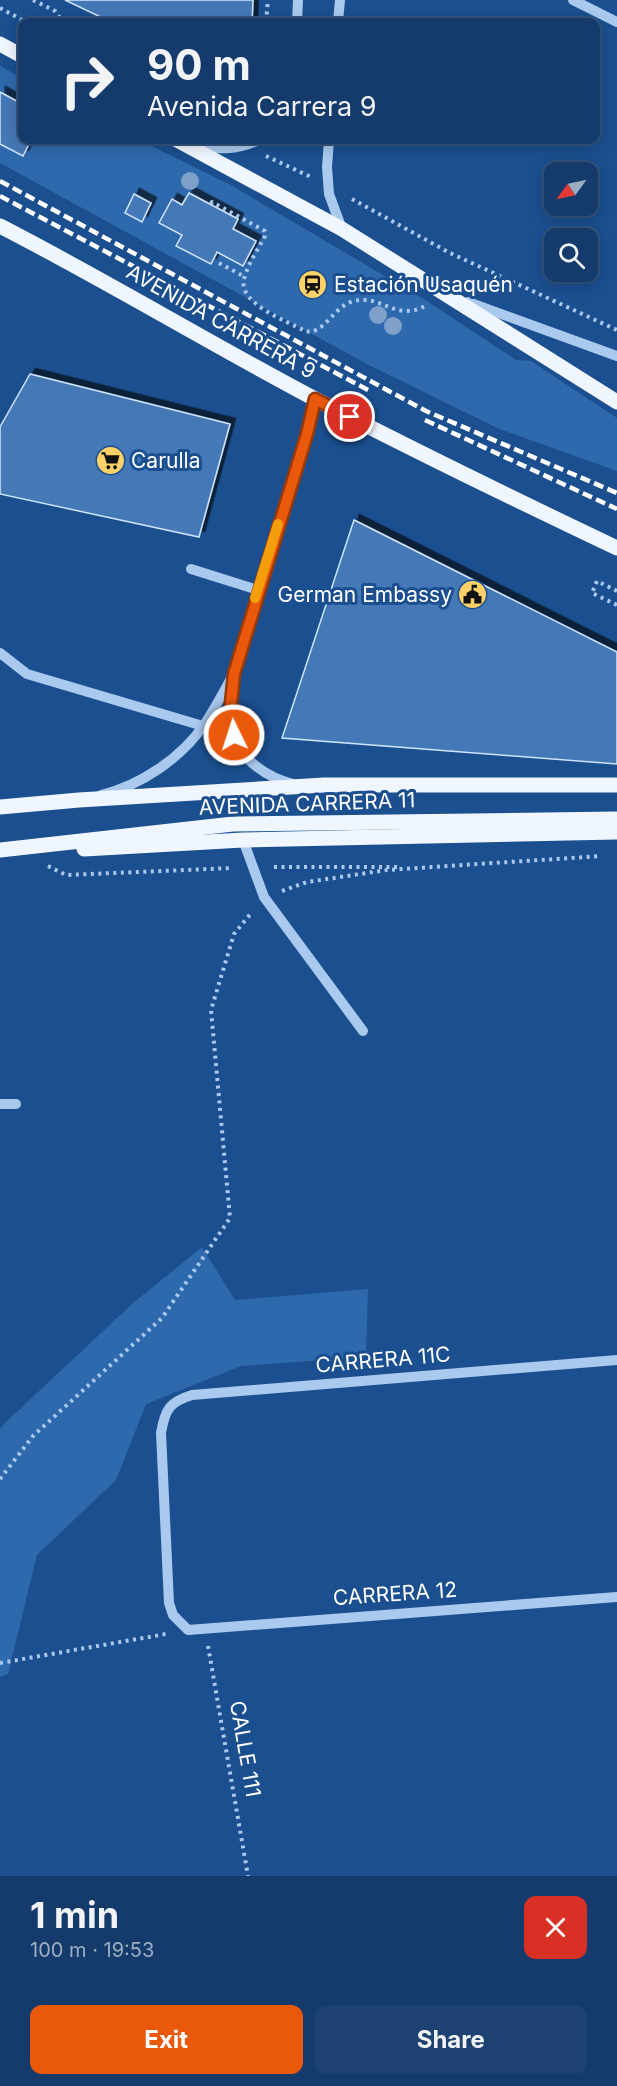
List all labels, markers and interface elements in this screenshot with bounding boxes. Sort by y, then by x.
text: 90 m [147,39,251,90]
icon: right [48,42,126,120]
text: Avenida Carrera 9 [147,90,377,123]
north arrow [544,162,598,216]
map controls [544,162,598,282]
button: search [544,228,598,282]
street label: AVENIDA CARRERA 9 [122,259,320,384]
station icon: Estación Usaquén [297,269,329,301]
place label: Estación Usaquén [334,272,513,297]
pin [324,391,375,442]
icon: arrive [333,400,366,433]
supermarket icon: Carulla [94,445,126,477]
place label: Carulla [131,448,200,473]
public building icon: German Embassy [457,579,489,611]
place label: German Embassy [278,582,452,607]
position arrow [202,703,266,767]
street label: AVENIDA CARRERA 11 [198,787,416,820]
street label: CARRERA 11C [314,1341,451,1378]
street label: CARRERA 12 [332,1577,458,1610]
street label: CALLE 111 [225,1699,266,1799]
text: 1 min [30,1893,119,1937]
button: close [524,1896,587,1959]
text: 100 m · 19:53 [30,1938,154,1962]
button: Exit [30,2005,303,2074]
button: Share [315,2005,587,2074]

